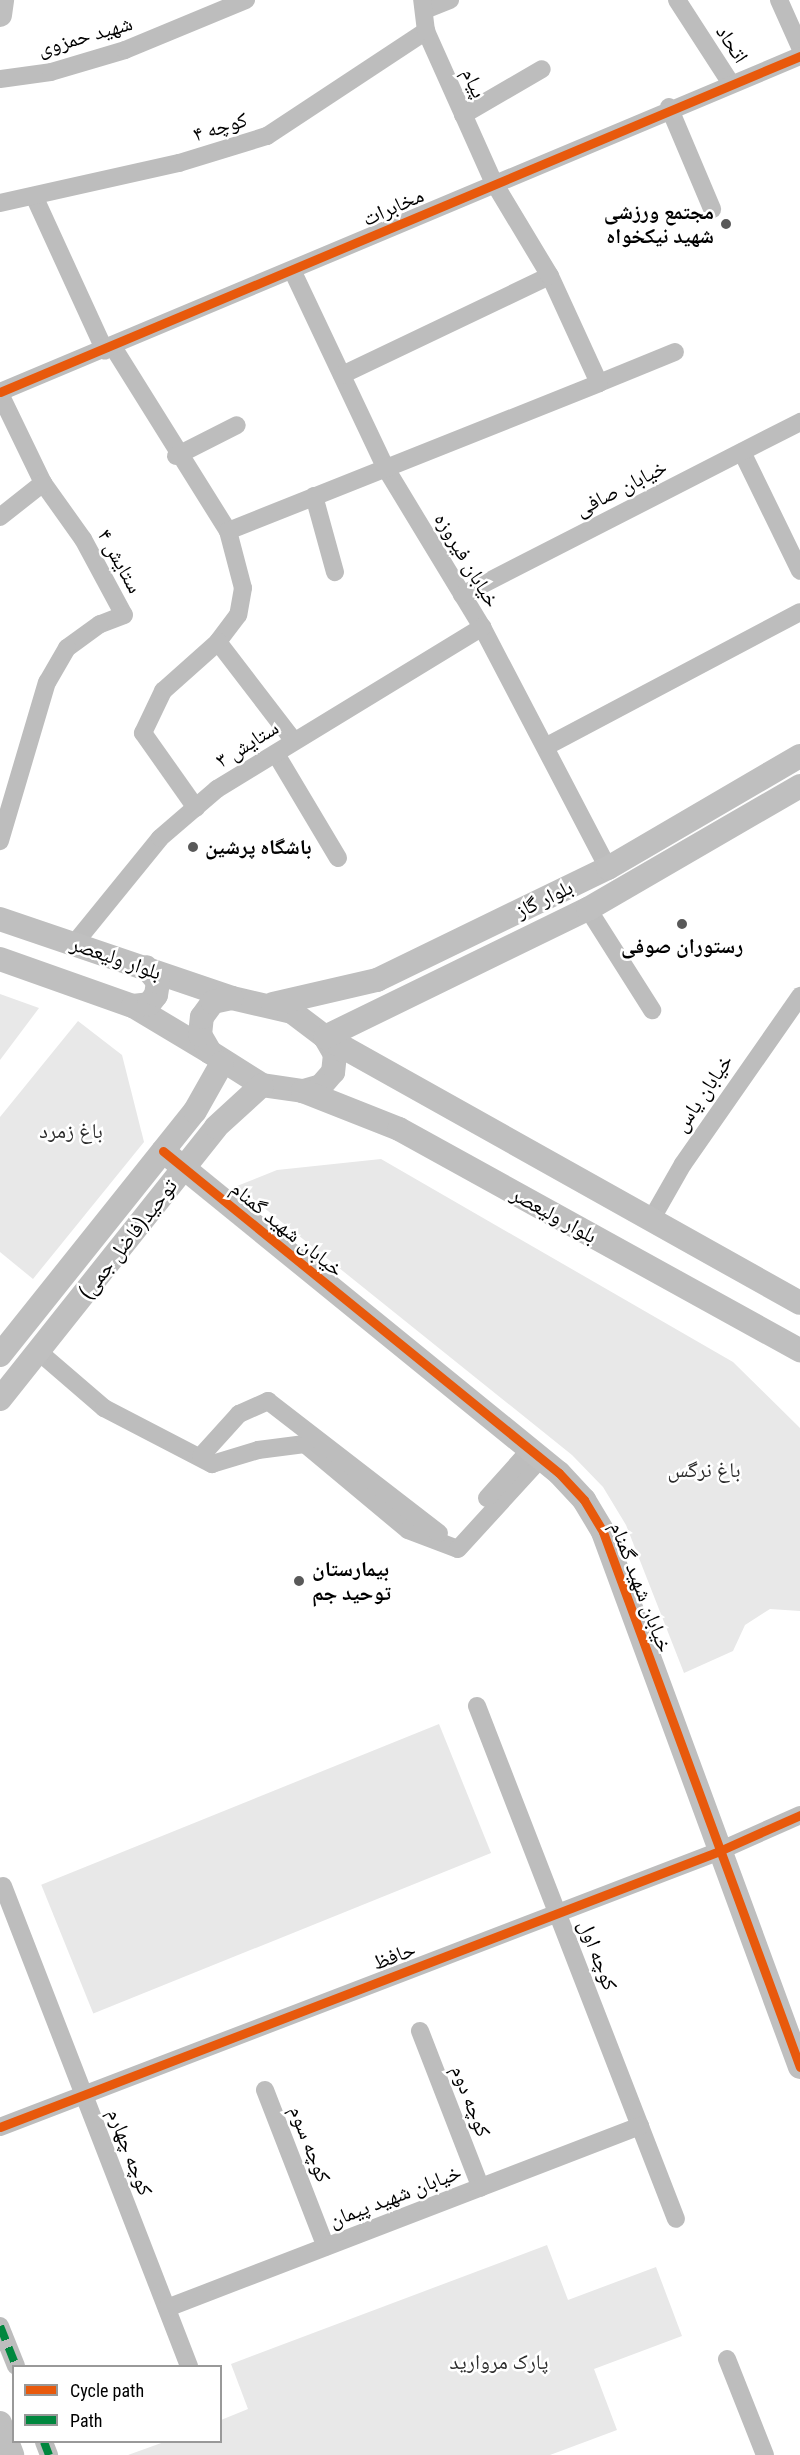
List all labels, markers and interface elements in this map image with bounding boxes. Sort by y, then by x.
street label: شهید حمزوی [35,10,135,62]
street label: اتحاد [710,20,754,68]
street label: پیام [456,64,492,102]
street label: کوچه ۴ [190,107,250,147]
street label: مخابرات [358,182,428,232]
place label: مجتمع ورزشی شهید نیکخواه [604,199,714,249]
marker: مجتمع ورزشی شهید نیکخواه [719,217,733,231]
street label: خیابان صافی [571,454,671,522]
street label: خیابان فیروزه [429,508,505,612]
street label: ستایش ۴ [92,524,148,598]
street label: ستایش ۳ [211,715,283,773]
place label: باشگاه پرشین [205,834,311,860]
marker: باشگاه پرشین [186,840,200,854]
street label: بلوار گاز [511,874,577,924]
marker: رستوران صوفی [675,917,689,931]
street label: بلوار ولیعصر [67,931,165,985]
place label: رستوران صوفی [621,933,743,959]
street label: خیابان یاس [668,1049,738,1137]
park label: باغ زمرد [39,1118,103,1144]
street label: توحید(فاضل جمی) [73,1174,183,1304]
street label: خیابان شهید گمنام [226,1176,348,1282]
street label: بلوار ولیعصر [507,1181,601,1249]
park label: باغ نرگس [668,1457,740,1483]
street label: خیابان شهید گمنام [605,1518,677,1656]
place label: بیمارستان توحید جم [312,1556,391,1606]
marker: بیمارستان توحید جم [290,1572,308,1590]
street label: کوچه اول [573,1916,623,1994]
street label: حافظ [369,1936,419,1976]
street label: کوچه دوم [446,2061,496,2141]
street label: کوچه سوم [284,2102,336,2186]
street label: کوچه چهارم [102,2105,158,2199]
street label: خیابان شهید پیمان [325,2159,465,2233]
park label: پارک مروارید [450,2349,548,2375]
legend [12,2365,222,2443]
text: Cycle path [70,2380,144,2401]
text: Path [70,2410,103,2431]

